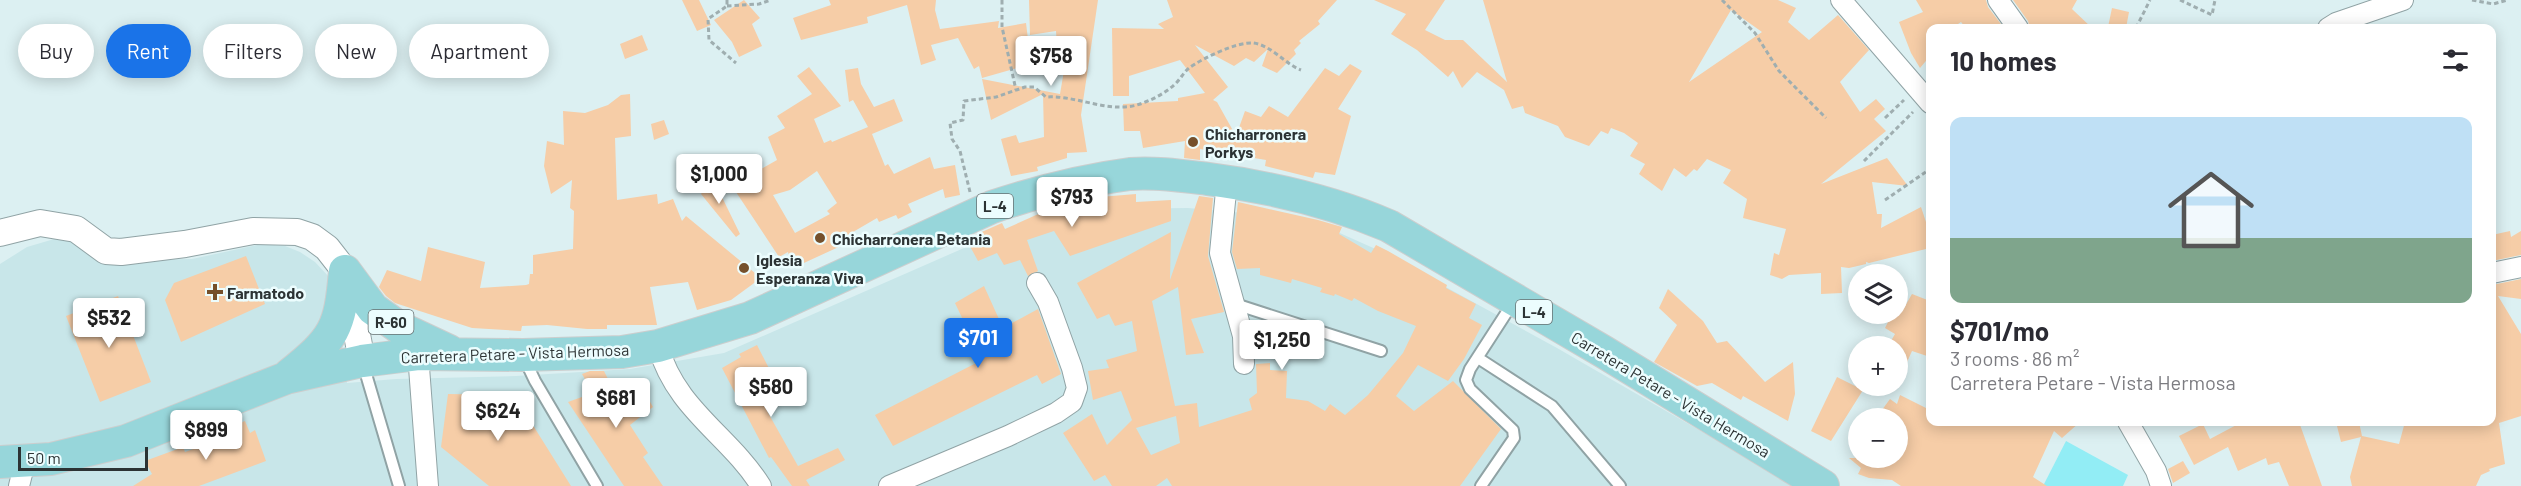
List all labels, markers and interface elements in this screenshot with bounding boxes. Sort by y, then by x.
chip: Buy [18,24,94,78]
chip: Rent [106,24,191,78]
chip: Filters [203,24,303,78]
chip: New [315,24,397,78]
chip: Apartment [409,24,549,78]
pin: $758 [1015,36,1087,87]
text: $758 [1030,43,1072,67]
icon: filters [2439,44,2472,77]
text: 10 homes [1950,45,2057,76]
place label: Chicharronera Porkys [1205,124,1306,161]
marker: Chicharronera Porkys [1186,135,1200,149]
pin: $1,000 [670,154,768,205]
icon: home [2157,156,2265,264]
text: $1,000 [690,161,748,185]
pin: $793 [1036,177,1108,228]
text: $793 [1051,184,1093,208]
road number: L-4 [977,194,1013,218]
place label: Chicharronera Betania [832,229,991,248]
marker: Chicharronera Betania [813,231,827,245]
place label: Iglesia Esperanza Viva [756,250,864,287]
marker: Iglesia Esperanza Viva [737,261,751,275]
map controls [1848,264,1908,468]
button: layers [1848,264,1908,324]
place label: Farmatodo [227,283,304,302]
marker: Farmatodo [208,285,222,299]
pin: $532 [73,298,145,349]
road number: L-4 [1516,300,1552,324]
text: $532 [87,305,131,329]
road number: R-60 [368,310,414,334]
text: $701/mo [1950,315,2049,346]
pin: $701 [942,318,1014,369]
pin: $1,250 [1233,320,1331,371]
text: $701 [958,325,998,349]
text: $1,250 [1253,327,1311,351]
street label: Carretera Petare - Vista Hermosa [1568,327,1774,461]
button: + [1848,336,1908,396]
street label: Carretera Petare - Vista Hermosa [400,340,630,366]
text: 3 rooms · 86 m² [1950,346,2079,370]
pin: $580 [735,367,807,418]
text: Carretera Petare - Vista Hermosa [1950,370,2236,394]
text: $580 [749,374,793,398]
pin: $681 [580,378,652,429]
text: $681 [596,385,636,409]
pin: $624 [462,391,534,442]
text: $624 [475,398,521,422]
button: − [1848,408,1908,468]
pin: $899 [170,410,242,461]
text: $899 [184,417,228,441]
scale bar [18,444,148,472]
text: 50 m [27,448,61,467]

